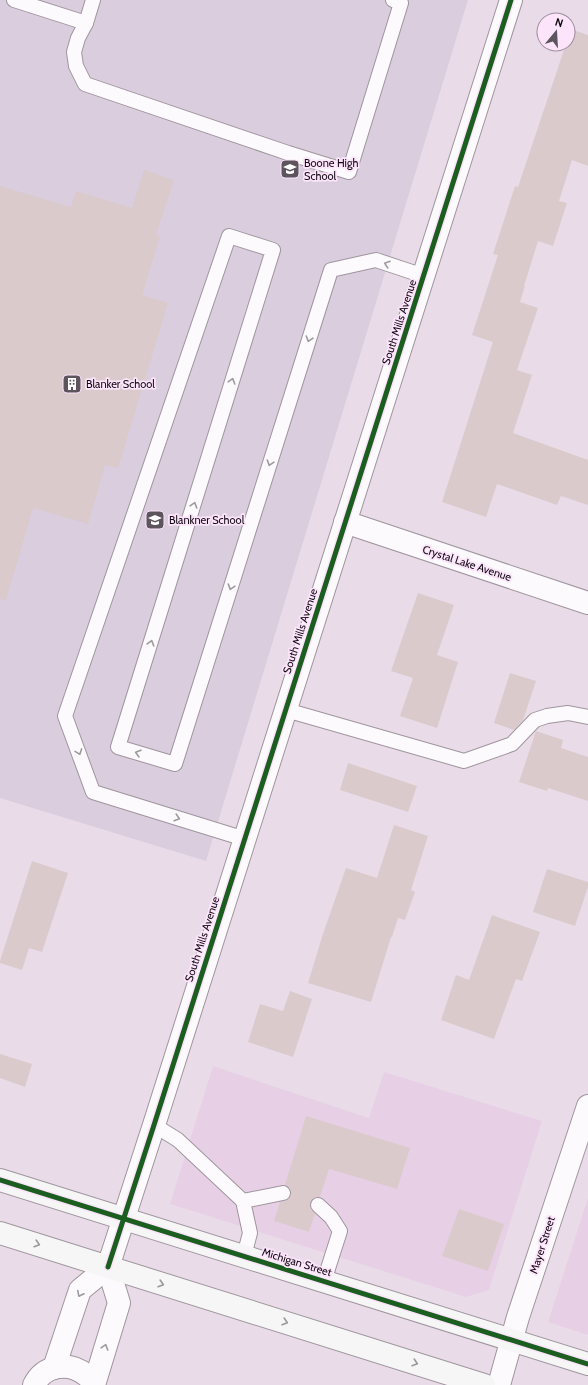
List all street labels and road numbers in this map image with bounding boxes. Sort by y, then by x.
street label: South Mills Avenue [379,277,419,366]
street label: Crystal Lake Avenue [421,542,514,584]
street label: South Mills Avenue [280,586,320,675]
street label: South Mills Avenue [182,894,222,983]
street label: Mayer Street [526,1214,558,1275]
street label: Michigan Street [260,1245,334,1279]

